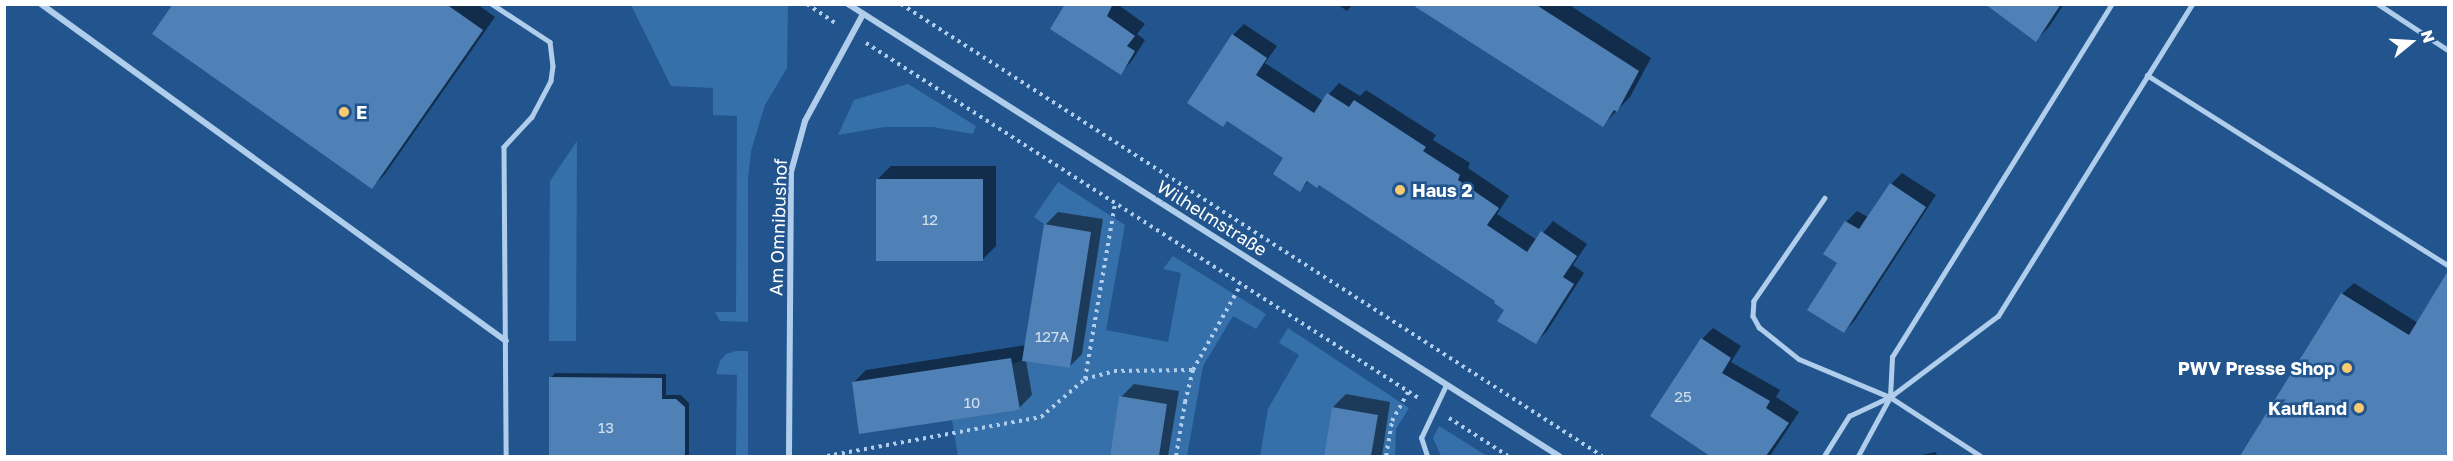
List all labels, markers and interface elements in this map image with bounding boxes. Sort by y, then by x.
north arrow [2381,12,2441,72]
text: N [2417,28,2440,45]
place label: E [356,101,367,123]
marker: E [337,105,351,119]
street label: Am Omnibushof [765,158,791,296]
street label: Wilhelmstraße [1153,176,1271,260]
place label: Haus 2 [1412,179,1472,201]
marker: Haus 2 [1393,183,1407,197]
house number: 12 [922,211,938,229]
house number: 127A [1035,328,1069,346]
place label: PWV Presse Shop [2178,357,2335,379]
marker: PWV Presse Shop [2340,361,2354,375]
house number: 25 [1674,388,1692,406]
house number: 10 [964,394,980,412]
place label: Kaufland [2268,397,2347,419]
marker: Kaufland [2352,401,2366,415]
house number: 13 [598,419,614,437]

